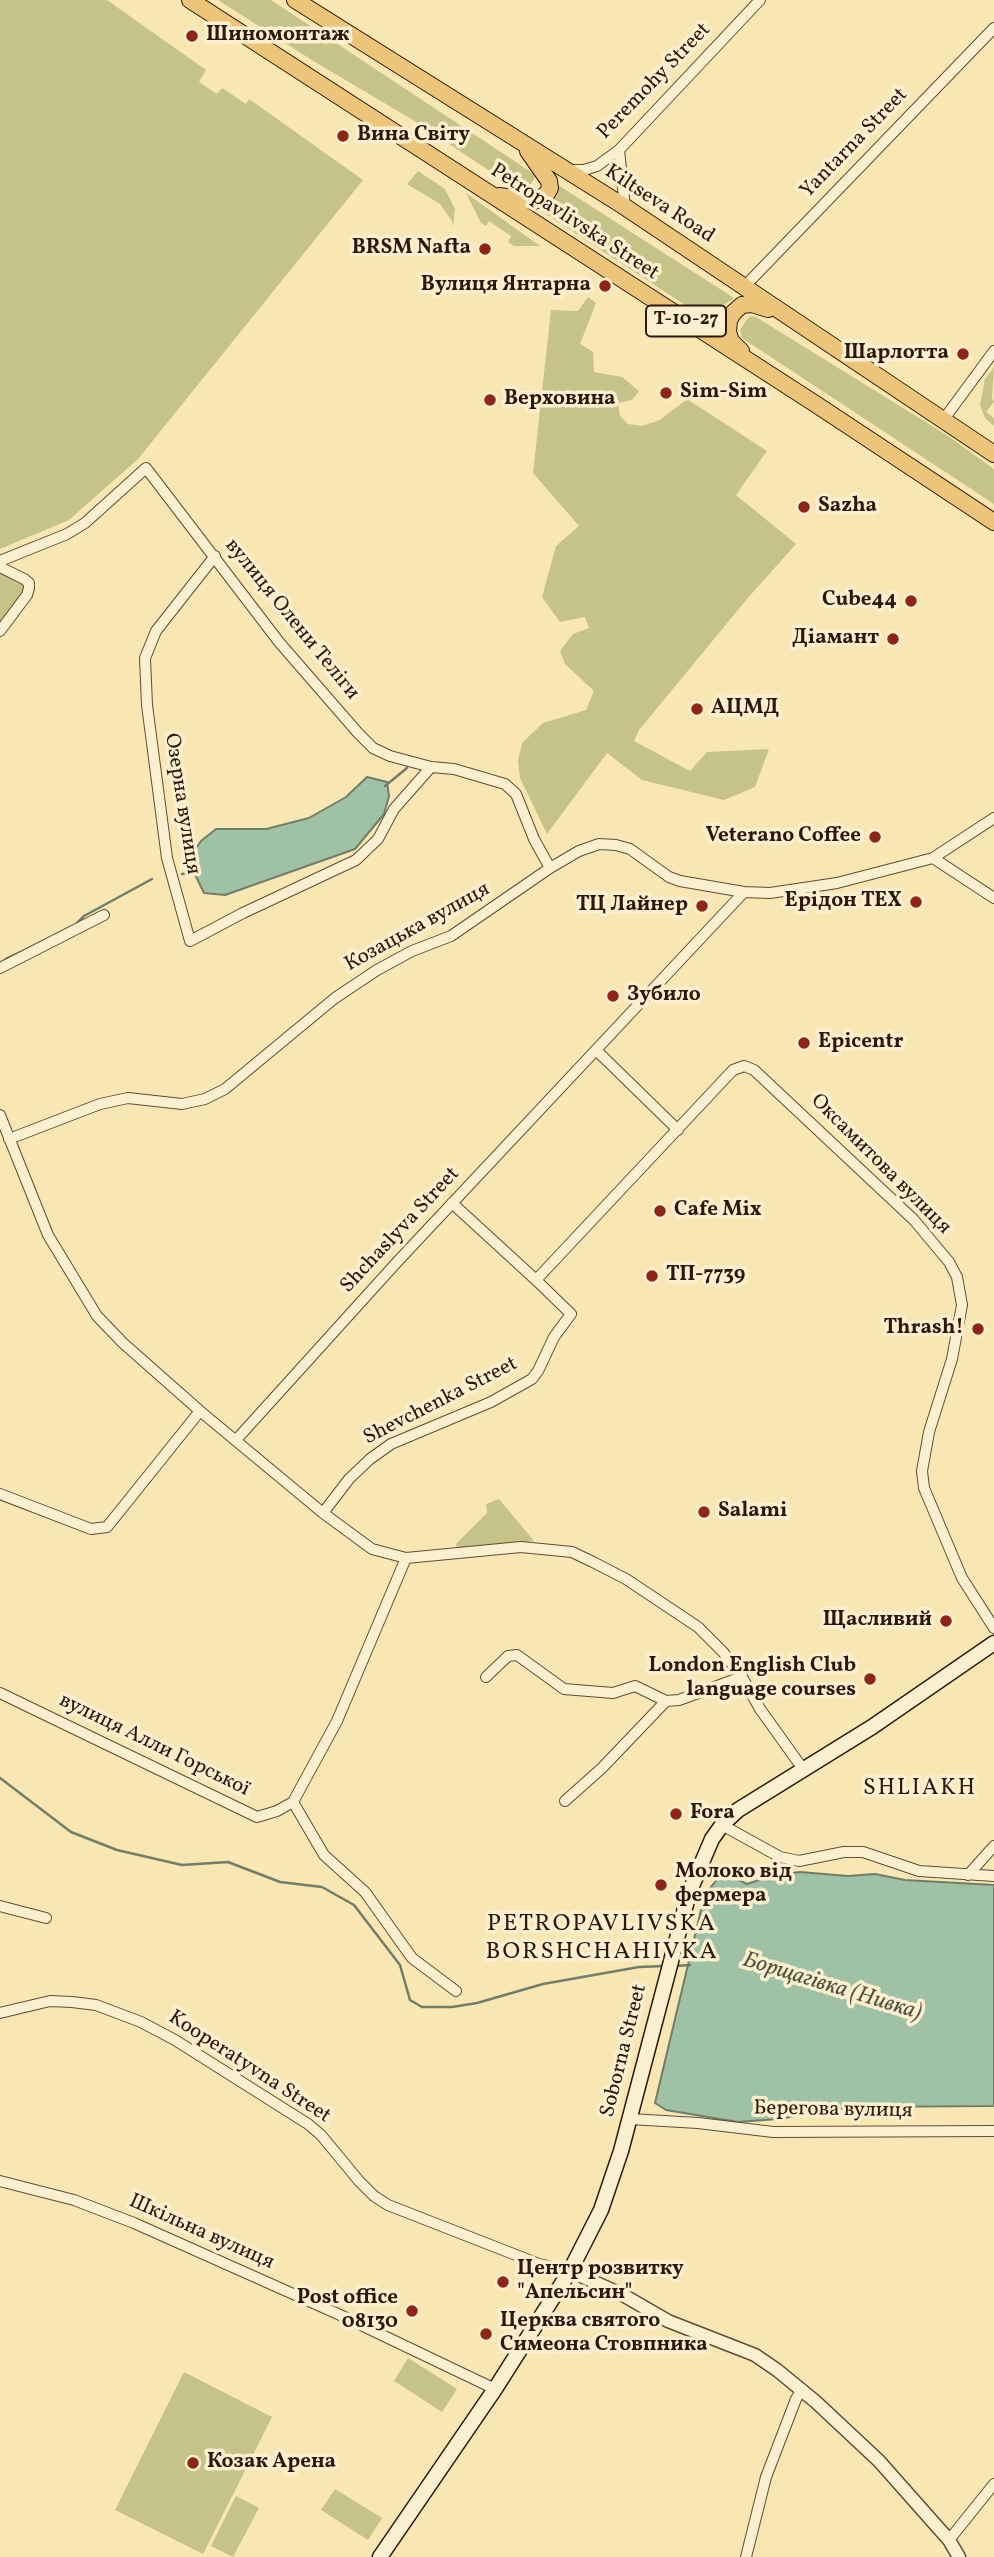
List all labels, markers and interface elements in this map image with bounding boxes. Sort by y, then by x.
street label: Peremohy Street [593,18,717,146]
place label: Шиномонтаж [206,23,350,49]
marker: Шиномонтаж [184,28,200,44]
street label: Yantarna Street [796,84,914,204]
place label: Вина Світу [357,123,470,149]
marker: Вина Світу [335,128,351,144]
street label: Petropavlivska Street [485,159,663,287]
street label: Kiltseva Road [599,160,719,250]
place label: BRSM Nafta [352,236,471,262]
marker: BRSM Nafta [477,241,493,257]
place label: Вулиця Янтарна [421,273,591,299]
marker: Вулиця Янтарна [597,278,613,294]
road number: Т-10-27 [646,306,726,336]
place label: Шарлотта [844,341,949,367]
marker: Шарлотта [955,346,971,362]
place label: Sim-Sim [680,380,767,406]
marker: Sim-Sim [658,385,674,401]
place label: Верховина [504,387,616,413]
marker: Верховина [482,392,498,408]
place label: Sazha [818,494,877,520]
marker: Sazha [796,499,812,515]
street label: вулиця Олени Теліги [218,534,364,706]
place label: Cube44 [822,588,897,614]
marker: Cube44 [903,593,919,609]
place label: Діамант [792,626,879,652]
marker: Діамант [885,631,901,647]
place label: АЦМД [711,696,779,722]
marker: АЦМД [689,701,705,717]
street label: Озерна вулиця [157,732,205,876]
place label: Veterano Coffee [705,824,861,850]
marker: Veterano Coffee [867,829,883,845]
street label: Козацька вулиця [341,878,495,978]
place label: Ерідон ТЕХ [785,889,902,915]
place label: ТЦ Лайнер [576,893,688,919]
marker: Ерідон ТЕХ [908,894,924,910]
marker: ТЦ Лайнер [694,898,710,914]
place label: Зубило [627,983,701,1009]
marker: Зубило [605,988,621,1004]
place label: Epicentr [818,1030,903,1056]
marker: Epicentr [796,1035,812,1051]
street label: Оксамитова вулиця [804,1089,956,1241]
street label: Shchaslyva Street [336,1163,466,1299]
place label: Cafe Mix [674,1198,762,1224]
marker: Cafe Mix [652,1203,668,1219]
place label: ТП-7739 [666,1263,745,1289]
marker: ТП-7739 [644,1268,660,1284]
place label: Thrash! [884,1316,964,1342]
marker: Thrash! [970,1321,986,1337]
street label: Shevchenka Street [360,1352,522,1452]
place label: Salami [718,1499,788,1525]
marker: Salami [696,1504,712,1520]
place label: Щасливий [823,1608,932,1634]
marker: Щасливий [938,1613,954,1629]
place label: London English Club language courses [649,1654,856,1704]
marker: London English Club language courses [862,1671,878,1687]
street label: вулиця Алли Горської [54,1689,254,1803]
district label: SHLIAKH [864,1776,976,1804]
place label: Fora [690,1801,735,1827]
marker: Fora [668,1806,684,1822]
place label: Молоко від фермера [675,1860,792,1910]
marker: Молоко від фермера [653,1877,669,1893]
district label: PETROPAVLIVSKA BORSHCHAHIVKA [487,1912,717,1968]
water label: Борщагівка (Нивка) [739,1948,925,2028]
street label: Soborna Street [596,1982,654,2120]
street label: Kooperatyvna Street [163,2006,335,2130]
street label: Берегова вулиця [753,2097,913,2125]
street label: Шкільна вулиця [124,2190,278,2276]
place label: Центр розвитку "Апельсин" [517,2257,684,2307]
marker: Центр розвитку "Апельсин" [495,2274,511,2290]
place label: Post office 08130 [297,2286,398,2336]
marker: Post office 08130 [404,2303,420,2319]
place label: Церква святого Симеона Стовпника [500,2309,708,2359]
marker: Церква святого Симеона Стовпника [478,2326,494,2342]
place label: Козак Арена [207,2450,336,2476]
marker: Козак Арена [185,2455,201,2471]

